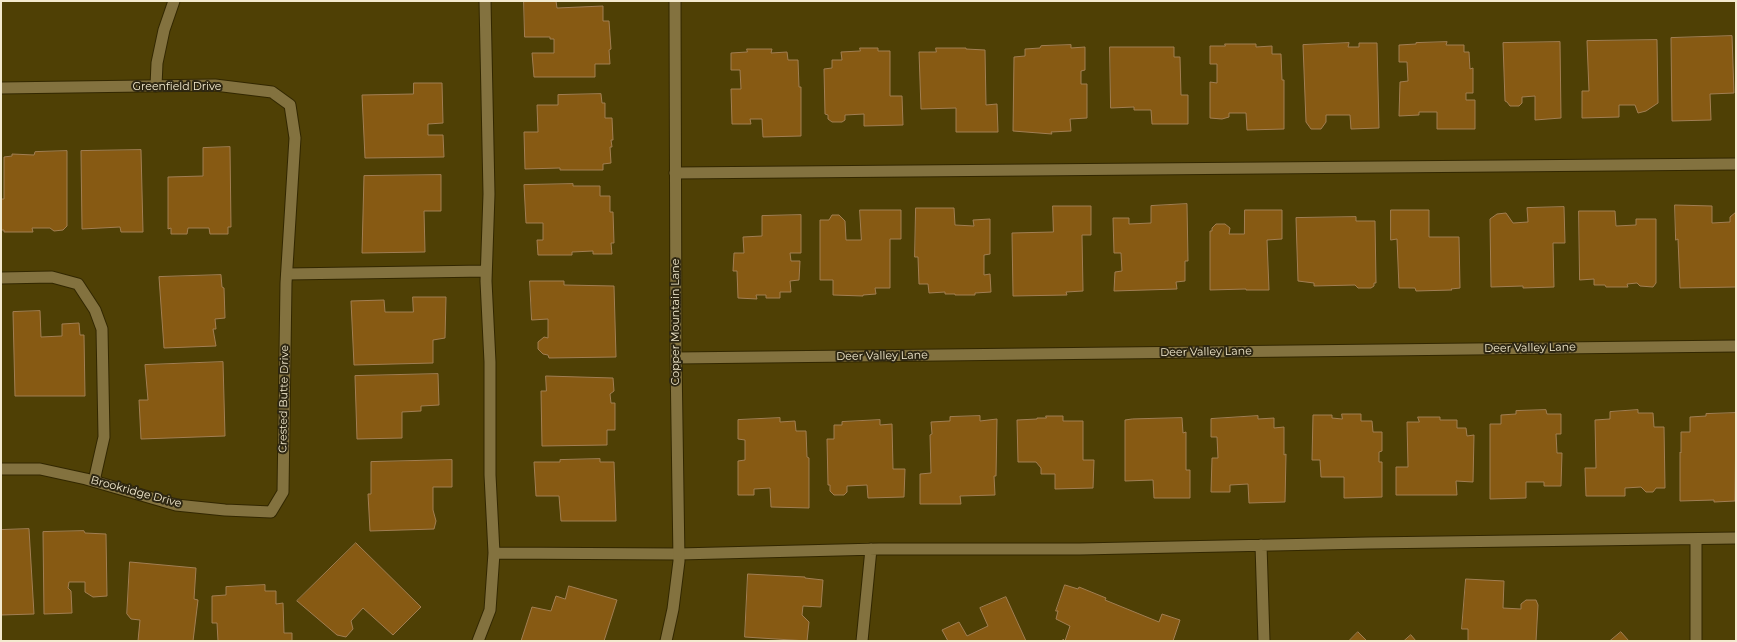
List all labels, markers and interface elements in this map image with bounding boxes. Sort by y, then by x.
street label: Greenfield Drive [133,80,221,94]
street label: Copper Mountain Lane [669,259,683,385]
street label: Deer Valley Lane [1484,341,1576,355]
street label: Crested Butte Drive [276,345,292,453]
street label: Deer Valley Lane [1160,345,1252,359]
street label: Deer Valley Lane [836,349,928,363]
street label: Brookridge Drive [89,474,183,510]

